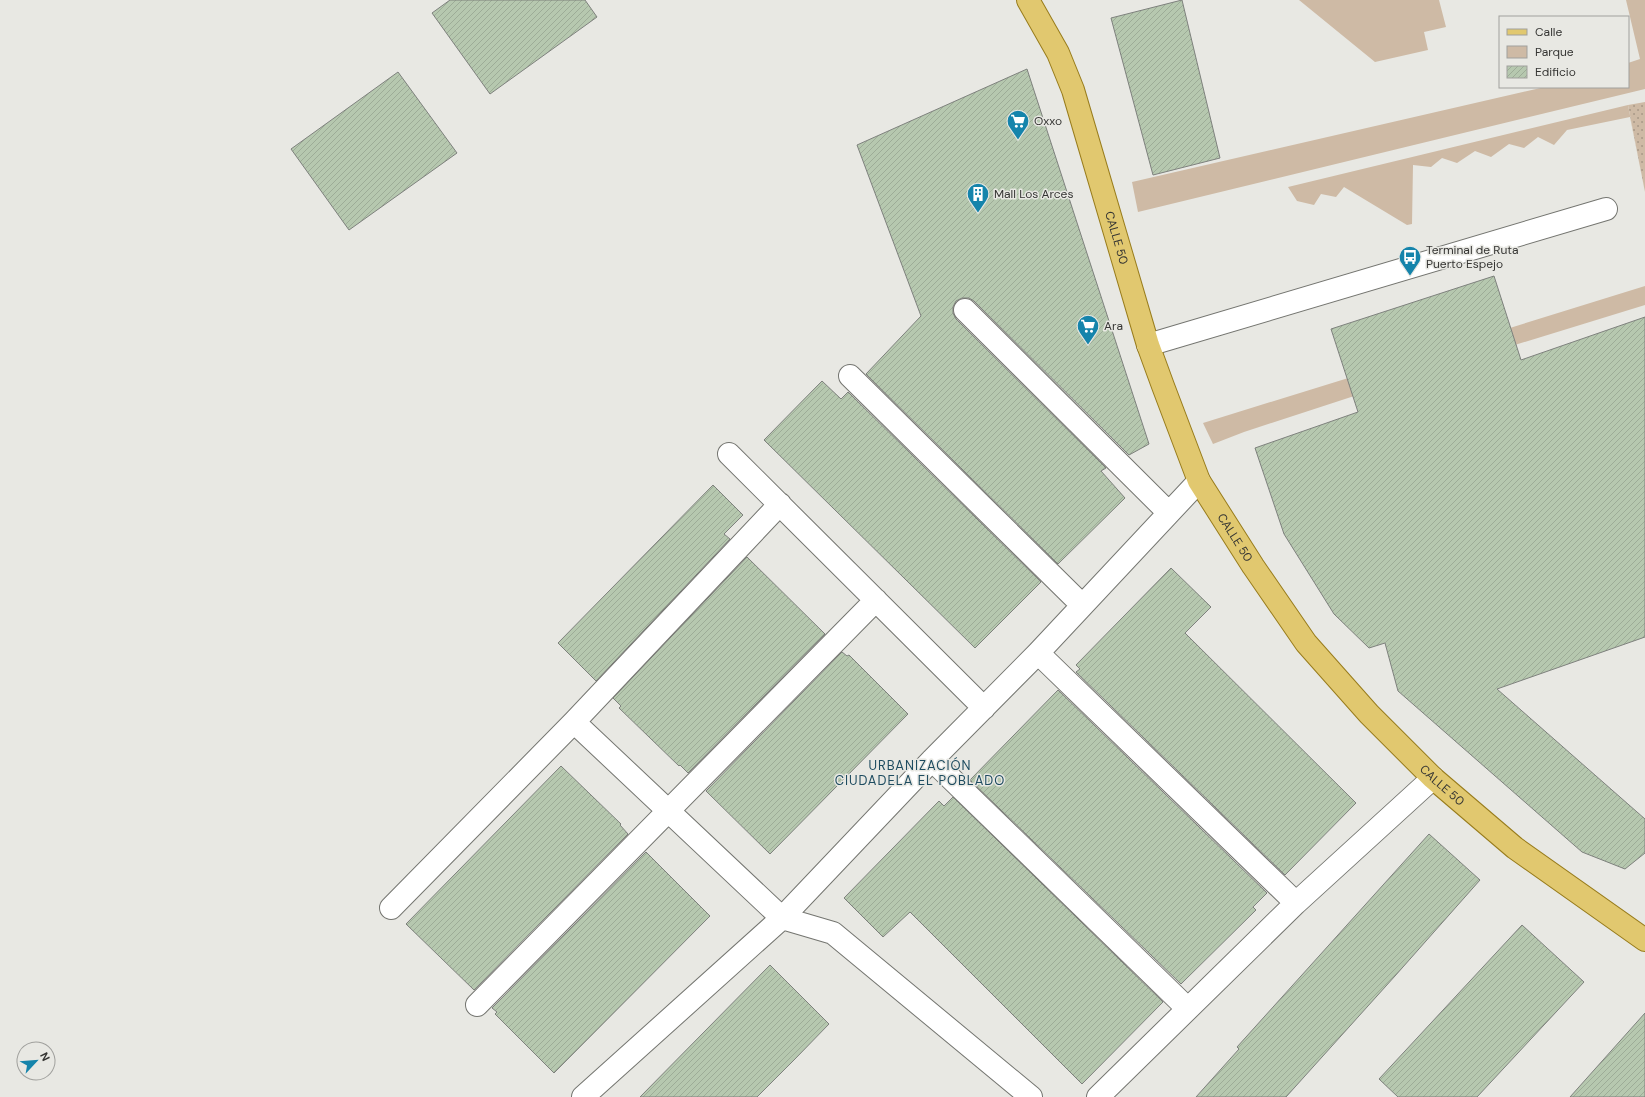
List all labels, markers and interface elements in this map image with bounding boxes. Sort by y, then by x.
legend [1499,16,1629,88]
text: Calle [1535,24,1562,40]
text: Parque [1535,44,1574,60]
text: Edificio [1535,64,1576,80]
supermarket icon: Oxxo [1005,108,1031,141]
place label: Oxxo [1034,113,1062,129]
building icon: Mall Los Arces [965,181,991,214]
place label: Mall Los Arces [994,186,1073,202]
street label: CALLE 50 [1101,209,1132,266]
place label: Terminal de Ruta Puerto Espejo [1426,242,1519,272]
bus stop icon: Terminal de Ruta Puerto Espejo [1397,244,1423,277]
supermarket icon: Ara [1075,313,1101,346]
place label: Ara [1104,318,1123,334]
street label: CALLE 50 [1214,510,1256,565]
district label: URBANIZACIÓN CIUDADELA EL POBLADO [835,757,1005,789]
street label: CALLE 50 [1416,761,1468,809]
north arrow [16,1041,56,1081]
text: N [37,1050,53,1063]

